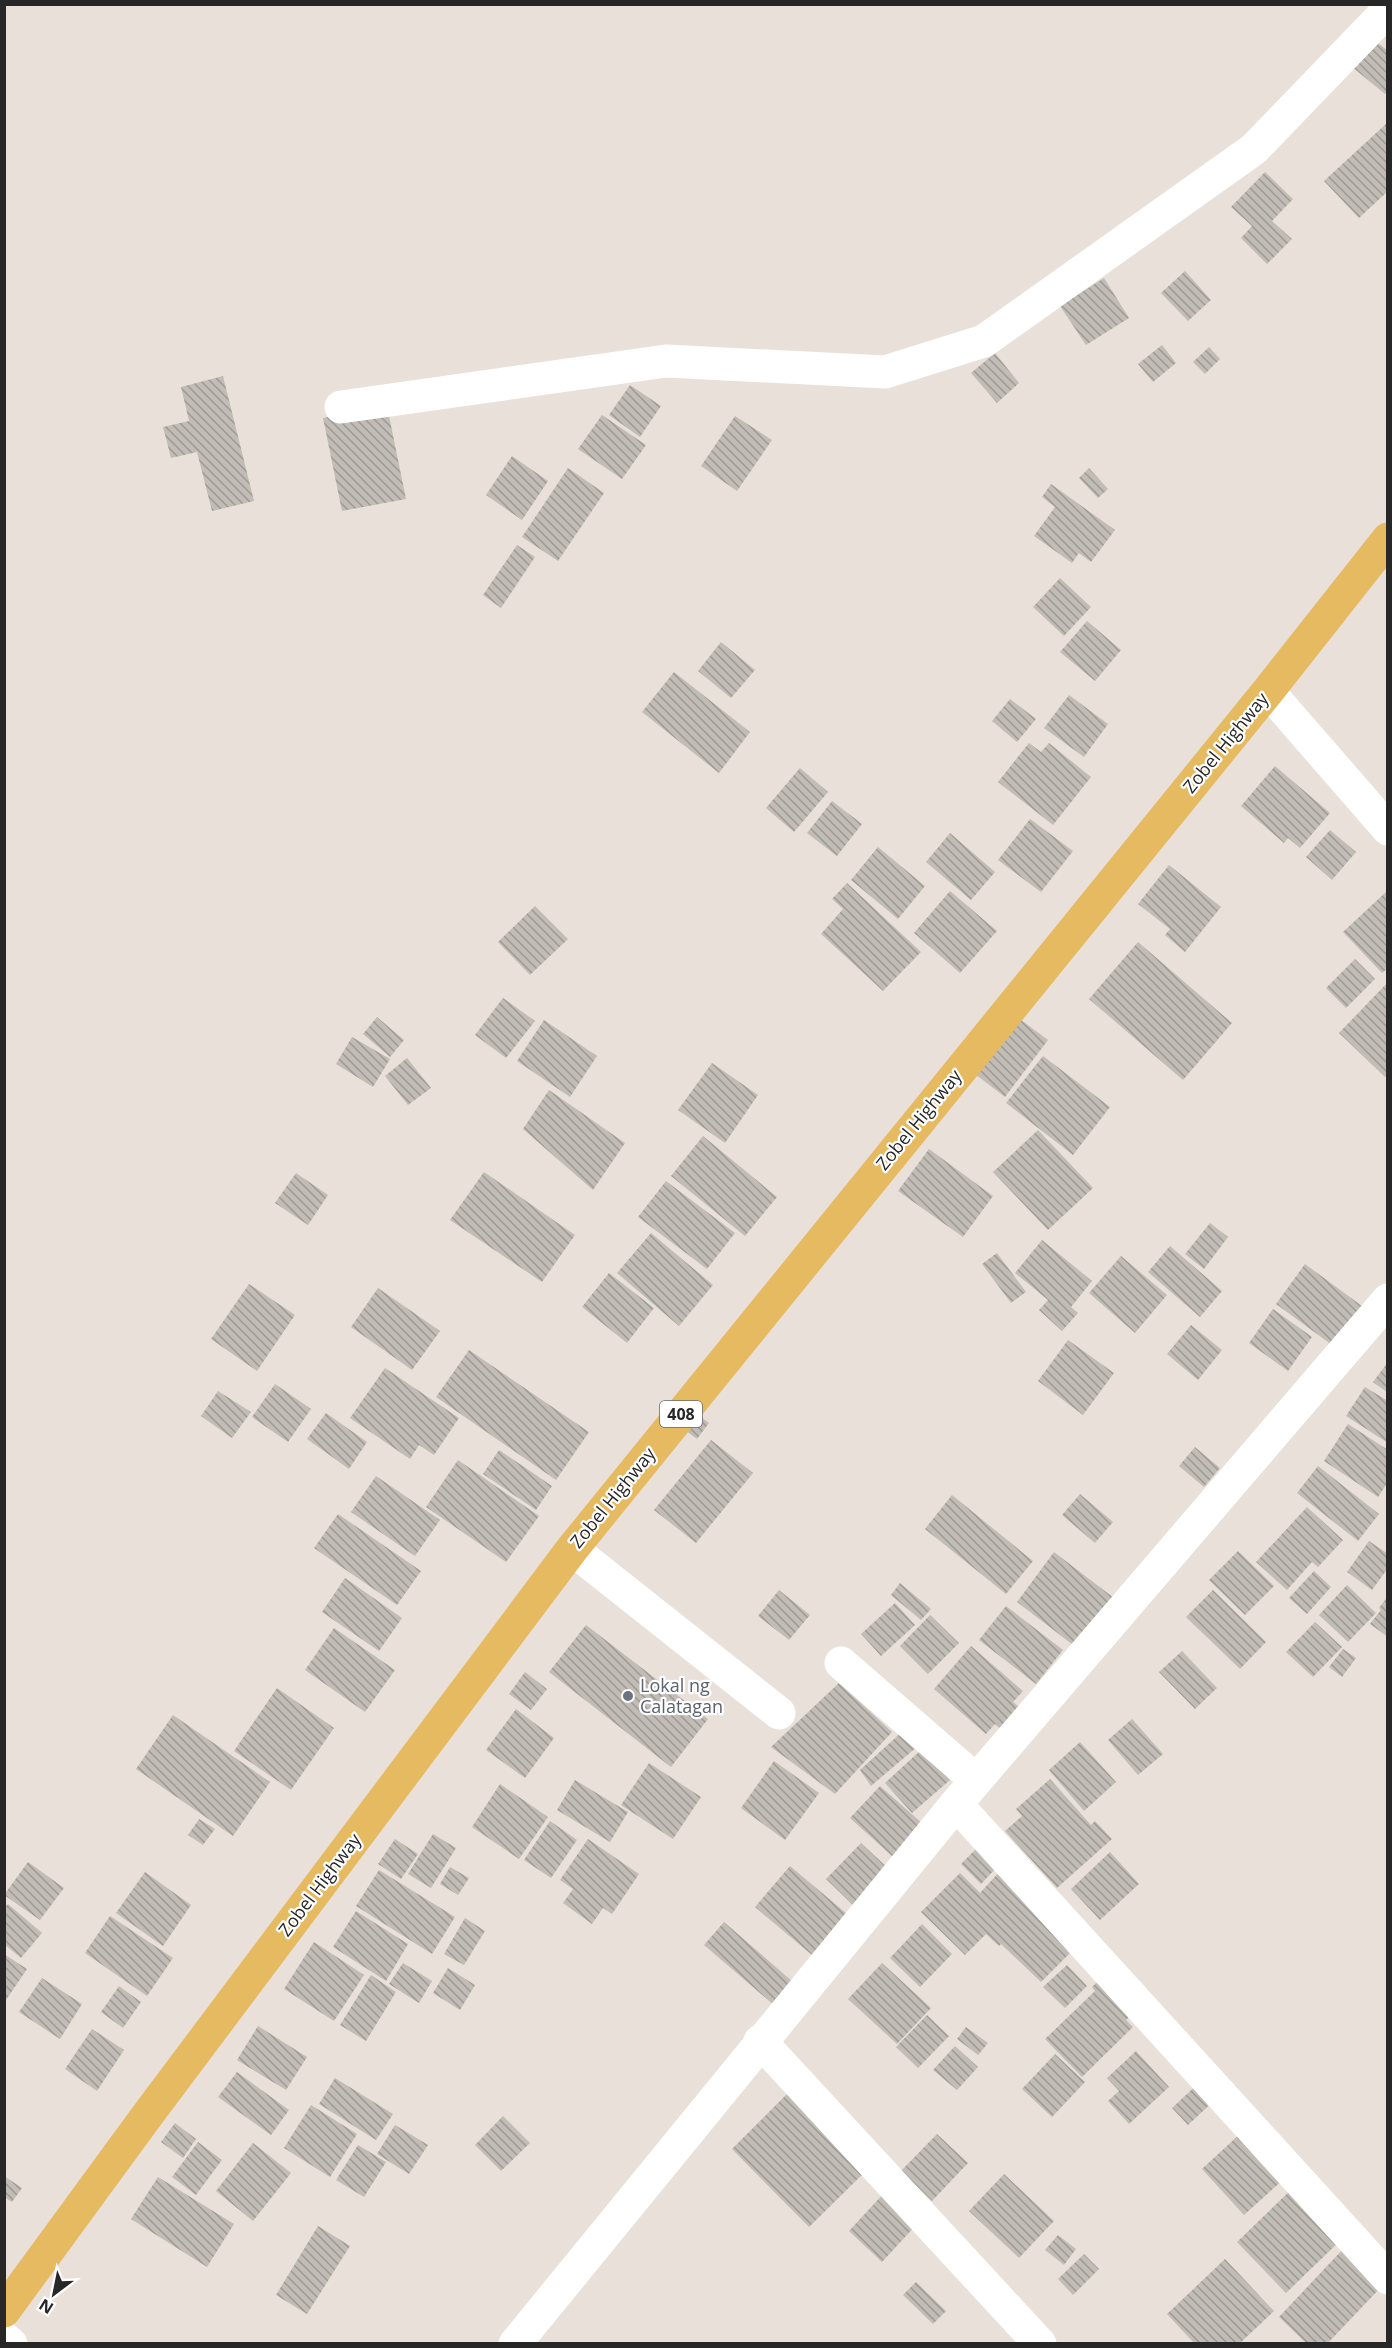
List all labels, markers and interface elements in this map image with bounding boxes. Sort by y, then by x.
street label: Zobel Highway [1177,686,1274,798]
street label: Zobel Highway [870,1063,967,1175]
road number: 408 [660,1401,702,1427]
street label: Zobel Highway [564,1441,661,1553]
place label: Lokal ng Calatagan [640,1673,723,1718]
marker: Lokal ng Calatagan [621,1689,635,1703]
street label: Zobel Highway [273,1827,366,1941]
north arrow [24,2264,84,2324]
text: N [35,2294,57,2319]

